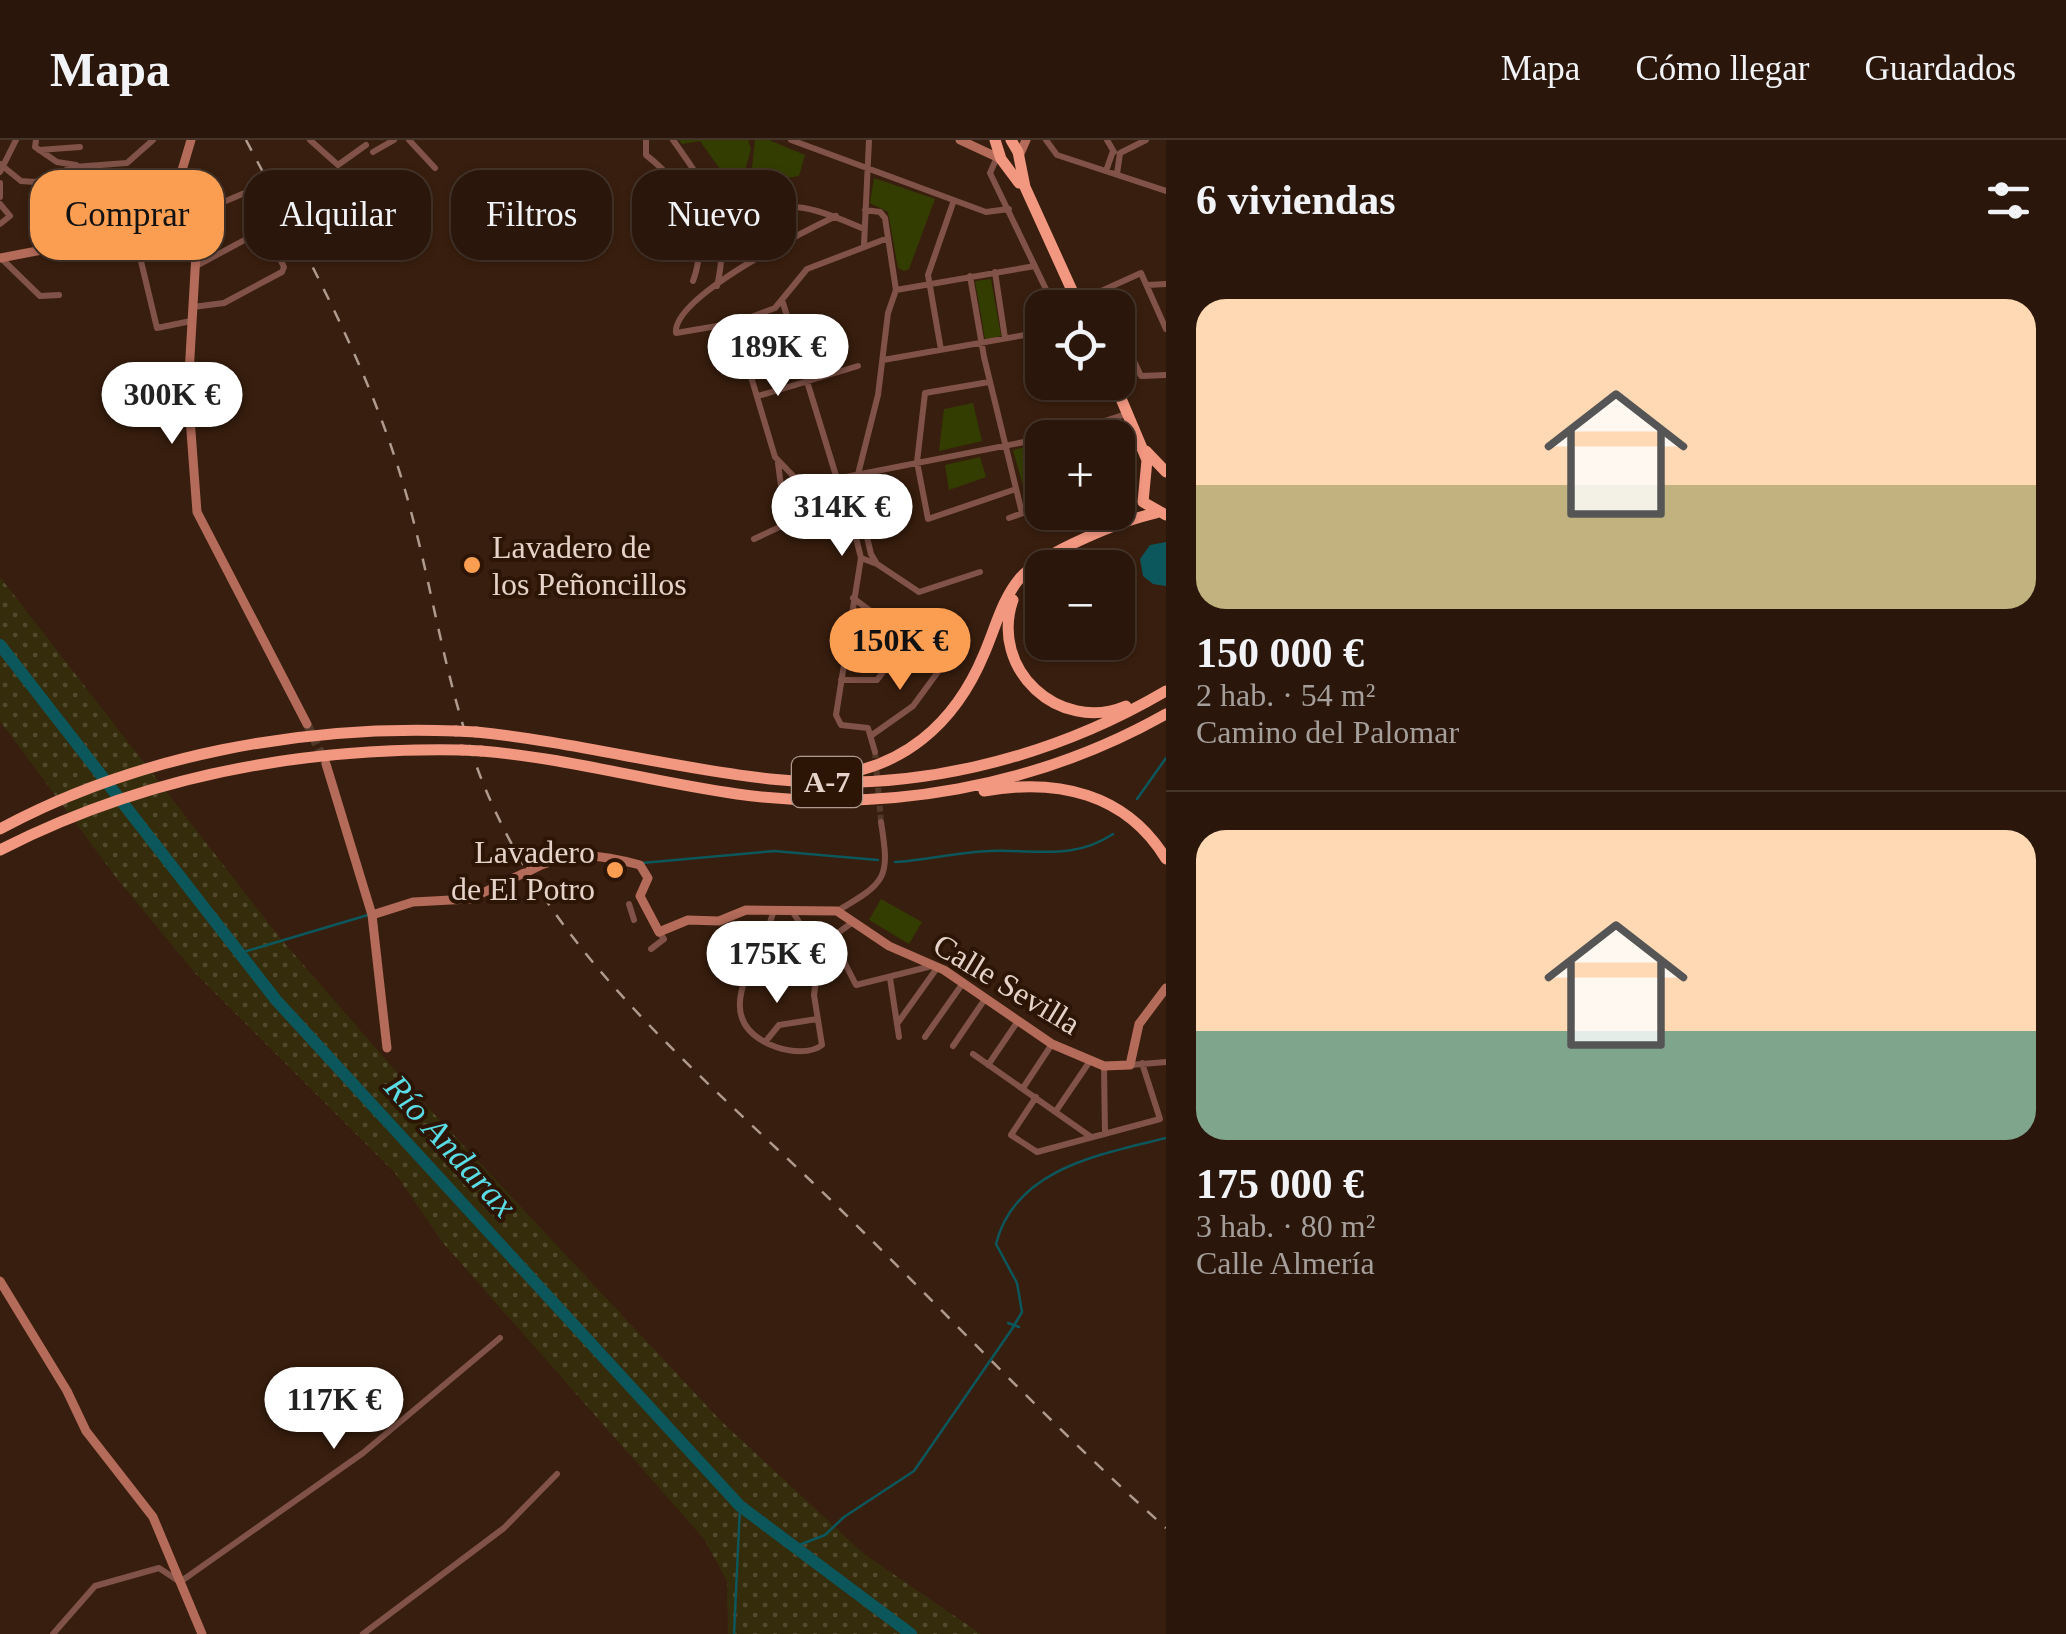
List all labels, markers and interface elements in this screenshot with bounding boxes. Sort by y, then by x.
text: Mapa [50,43,170,96]
text: Mapa [1501,49,1580,88]
text: Cómo llegar [1635,49,1809,88]
text: Guardados [1864,49,2016,88]
chip: Comprar [30,170,224,260]
chip: Alquilar [244,170,431,260]
chip: Filtros [451,170,612,260]
chip: Nuevo [632,170,796,260]
icon: filters [1981,173,2036,228]
text: 6 viviendas [1196,177,1396,223]
map controls [1025,290,1135,660]
button: locate [1025,290,1135,400]
pin: 189K € [697,314,859,399]
text: 189K € [730,328,826,364]
pin: 300K € [91,362,253,447]
icon: home [1526,364,1706,544]
text: 300K € [124,376,220,412]
button: + [1025,420,1135,530]
pin: 314K € [761,474,923,559]
text: 314K € [794,488,890,524]
place label: Lavadero de los Peñoncillos [492,529,687,602]
button: − [1025,550,1135,660]
marker: Lavadero de los Peñoncillos [461,554,483,576]
pin: 150K € [819,608,981,693]
text: 150K € [852,622,948,658]
text: 150 000 € [1196,630,1364,676]
text: 2 hab. · 54 m² [1196,677,1375,713]
text: Camino del Palomar [1196,714,1459,750]
road number: A-7 [792,757,862,807]
place label: Lavadero de El Potro [451,834,595,907]
marker: Lavadero de El Potro [604,859,626,881]
icon: home [1526,895,1706,1075]
pin: 175K € [696,921,858,1006]
street label: Calle Sevilla [927,926,1087,1042]
text: 175K € [729,935,825,971]
water label: Río Andarax [376,1067,525,1226]
text: 175 000 € [1196,1161,1364,1207]
text: 3 hab. · 80 m² [1196,1208,1375,1244]
text: Calle Almería [1196,1245,1375,1281]
pin: 117K € [253,1367,415,1452]
text: 117K € [286,1381,382,1417]

